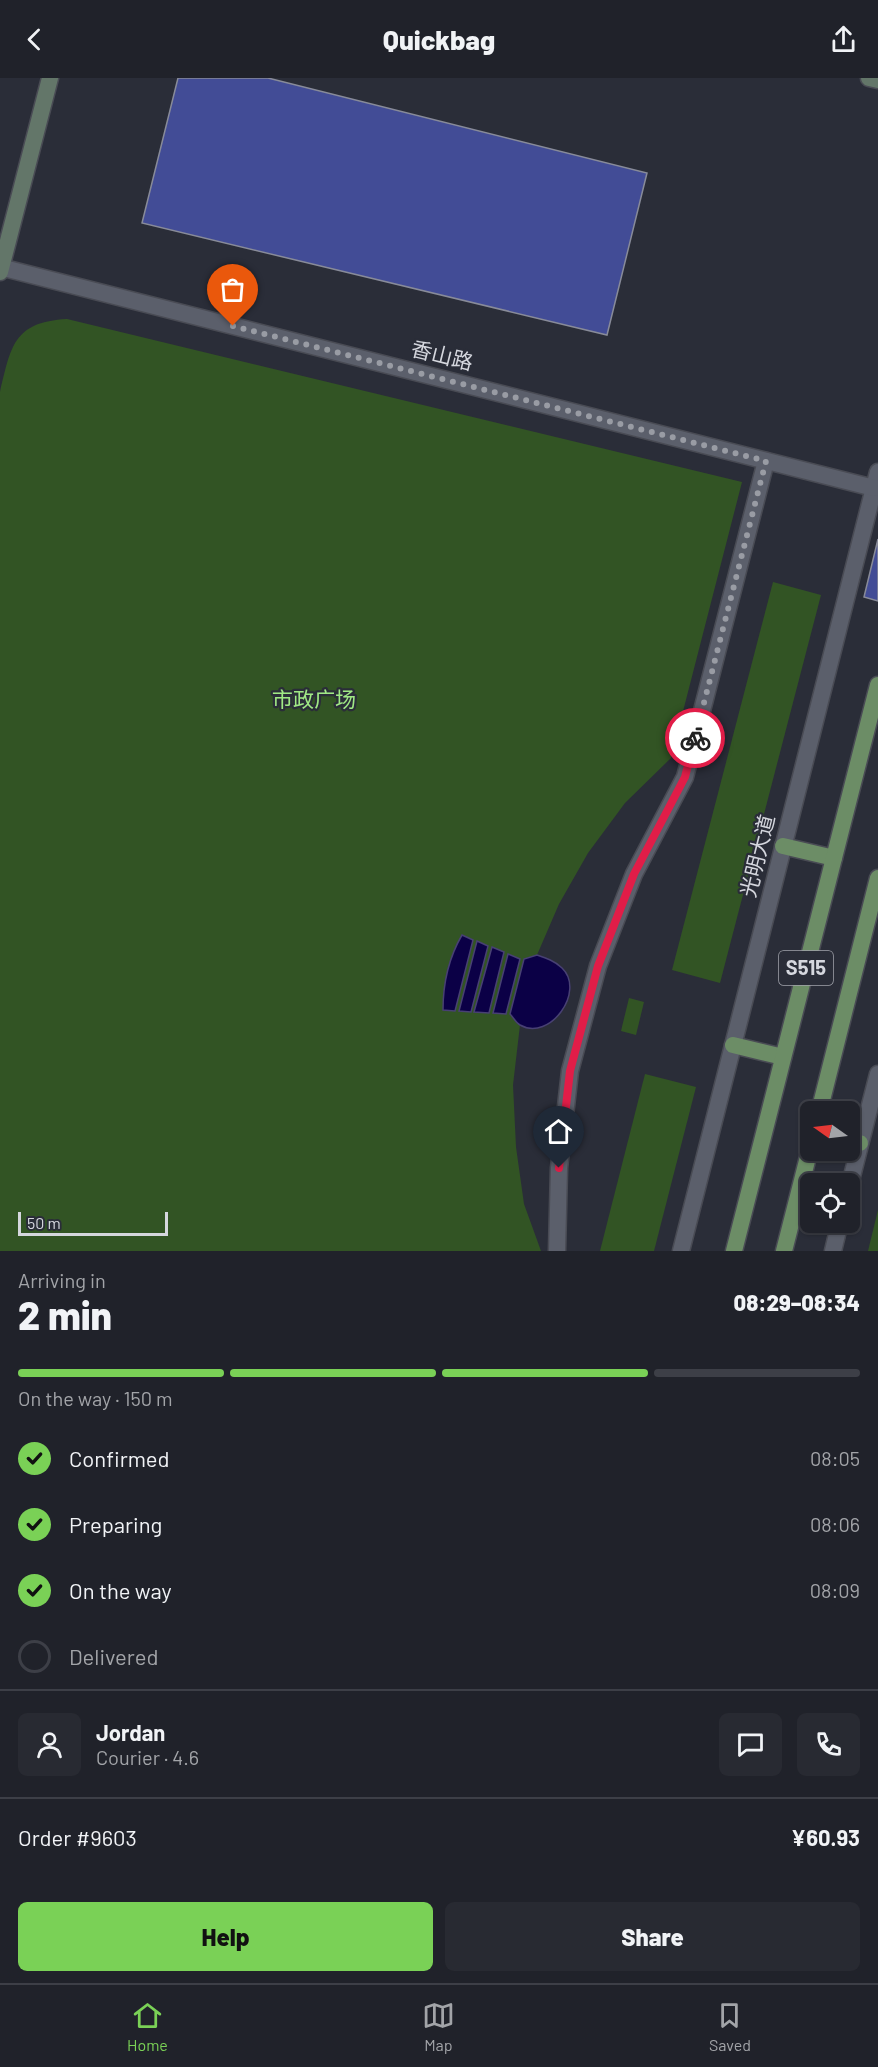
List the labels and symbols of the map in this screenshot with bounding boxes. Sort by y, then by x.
pin [207,264,258,326]
street label: 香山路 [409,335,476,374]
park label: 市政广场 [272,686,356,711]
courier [665,708,725,768]
street label: 光明大道 [734,812,779,899]
road number: S515 [779,951,833,985]
north arrow [800,1101,860,1161]
pin [533,1106,584,1168]
scale bar [18,1209,168,1236]

